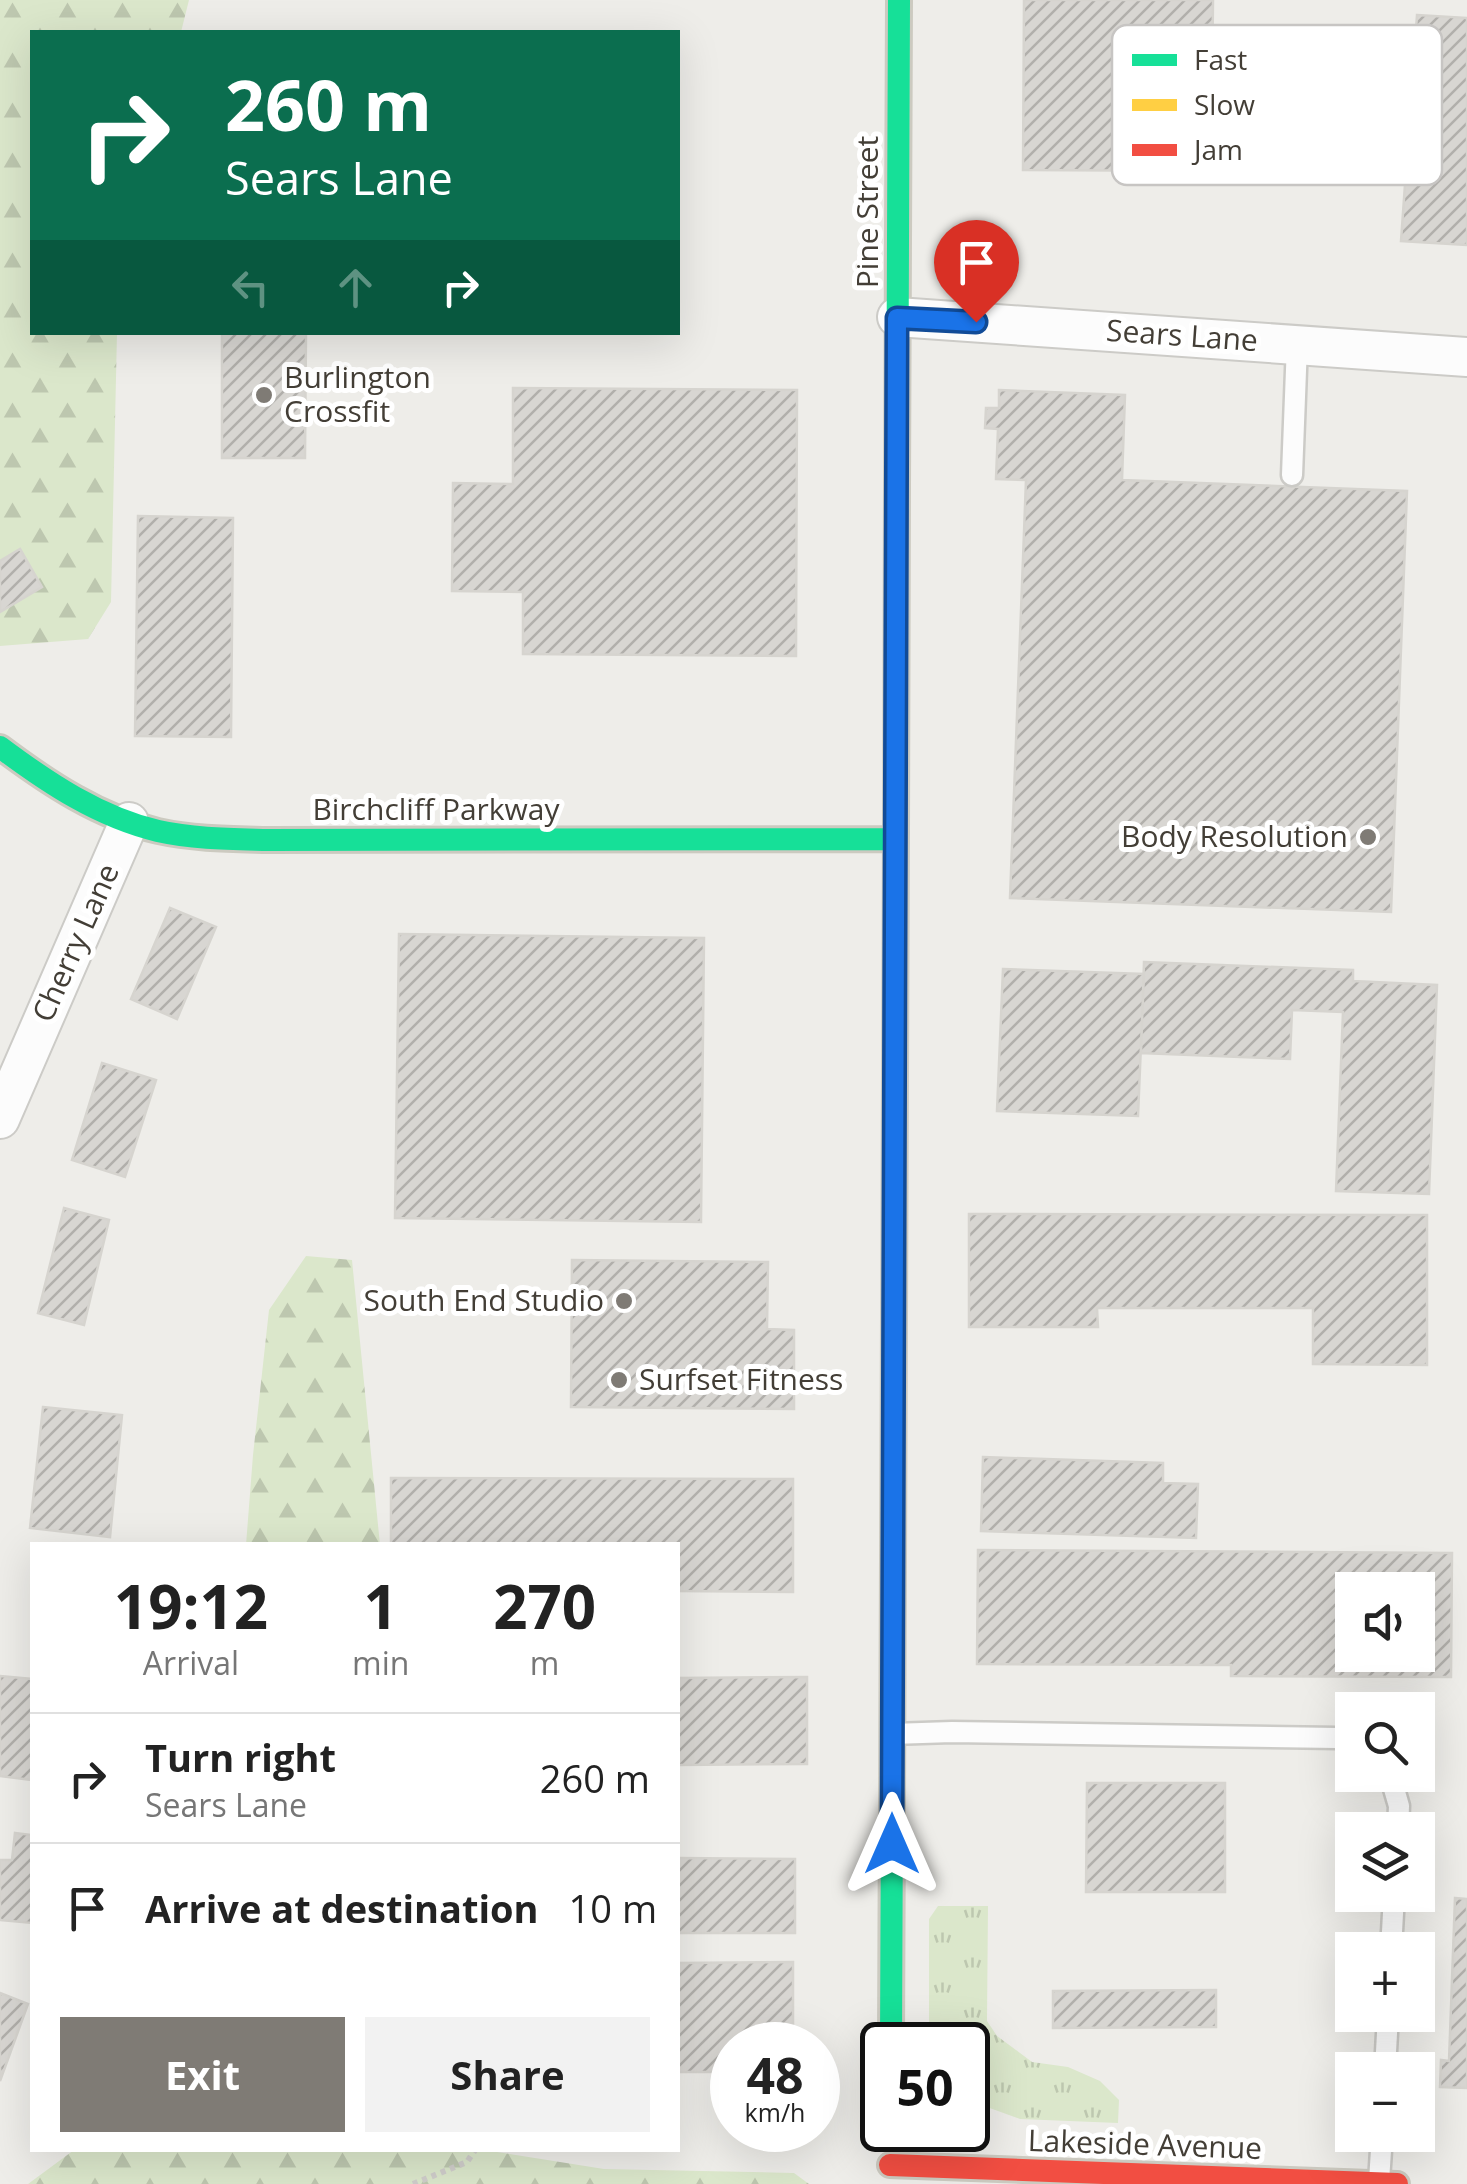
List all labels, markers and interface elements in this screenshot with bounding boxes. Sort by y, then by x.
legend [1112,25,1442,185]
text: Fast [1194,40,1247,78]
text: 260 m [225,56,432,152]
icon: right [60,70,190,200]
text: Slow [1194,85,1255,123]
text: Jam [1191,130,1243,168]
street label: Pine Street [846,136,887,288]
text: Sears Lane [225,147,453,208]
pin [934,220,1019,323]
icon: arrive [949,235,1004,290]
icon: left [223,260,278,315]
icon: ahead [328,260,383,315]
icon: right [433,260,488,315]
street label: Sears Lane [1105,309,1259,360]
place label: Burlington Crossfit [284,356,431,431]
marker: Burlington Crossfit [253,384,275,406]
street label: Birchcliff Parkway [312,788,561,829]
place label: Body Resolution [1121,815,1348,856]
marker: Body Resolution [1357,826,1379,848]
street label: Cherry Lane [22,857,128,1028]
place label: South End Studio [363,1279,604,1320]
marker: South End Studio [613,1290,635,1312]
place label: Surfset Fitness [639,1358,843,1399]
marker: Surfset Fitness [608,1369,630,1391]
text: 19:12 [114,1565,268,1647]
text: 1 [364,1565,398,1647]
text: 270 [493,1565,596,1647]
map controls [1335,1572,1435,2152]
button: sound [1335,1572,1435,1672]
text: Arrival [143,1641,239,1684]
text: min [352,1641,409,1684]
text: m [530,1641,559,1684]
button: search [1335,1692,1435,1792]
text: Turn right [145,1731,336,1783]
icon: right [60,1751,115,1806]
text: 260 m [540,1752,650,1804]
text: Sears Lane [145,1783,307,1826]
position arrow [840,1792,944,1896]
button: layers [1335,1812,1435,1912]
icon: arrive [60,1881,115,1936]
text: Arrive at destination [145,1882,539,1934]
text: 10 m [569,1882,657,1934]
button: + [1335,1932,1435,2032]
button: Exit [60,2017,345,2132]
button: Share [365,2017,650,2132]
speed limit sign: 50 [860,2022,990,2152]
text: 48 [746,2041,804,2109]
button: − [1335,2052,1435,2152]
text: km/h [745,2095,805,2129]
street label: Lakeside Avenue [1027,2119,1263,2168]

